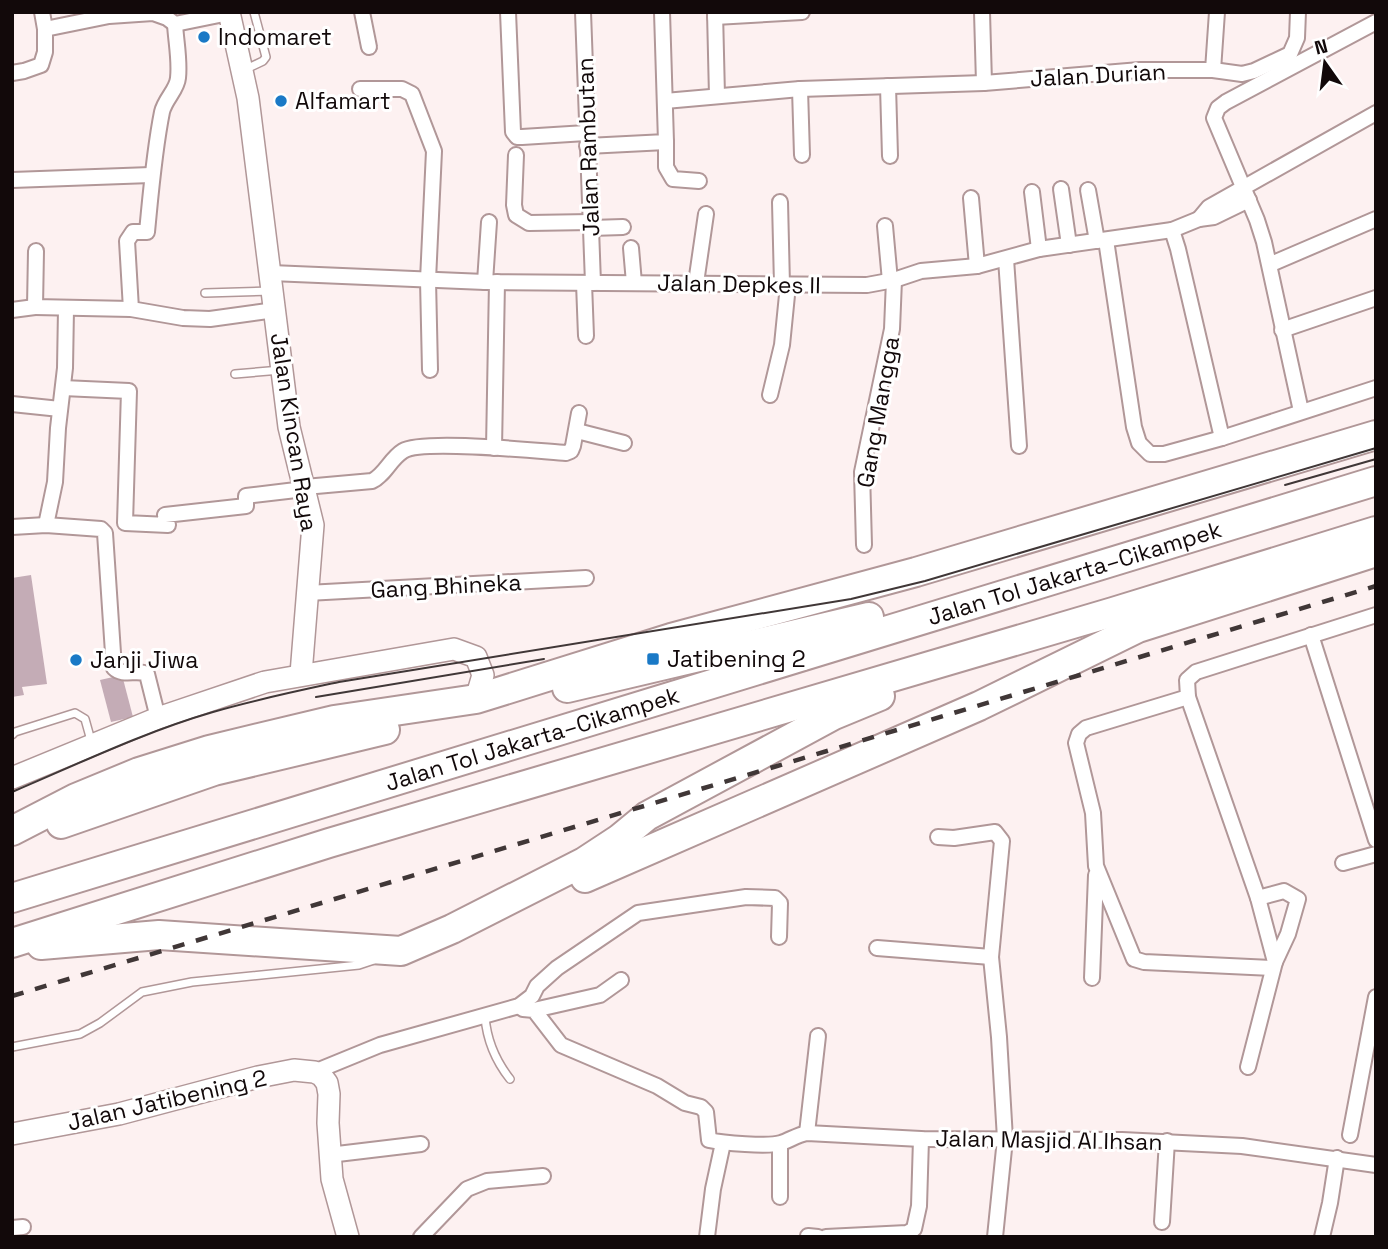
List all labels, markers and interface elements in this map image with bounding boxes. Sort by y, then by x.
place label: Indomaret [218,22,332,52]
north arrow [1290,28,1360,98]
marker: Indomaret [196,29,212,45]
text: N [1312,33,1330,61]
street label: Jalan Durian [1029,56,1167,94]
street label: Jalan Rambutan [570,57,606,237]
place label: Alfamart [295,86,391,116]
marker: Alfamart [273,93,289,109]
street label: Jalan Depkes II [657,268,821,300]
street label: Jalan Kincan Raya [263,331,325,533]
street label: Gang Mangga [850,334,906,490]
street label: Jalan Tol Jakarta–Cikampek [924,514,1225,632]
street label: Gang Bhineka [370,567,522,605]
place label: Jatibening 2 [667,644,806,674]
place label: Janji Jiwa [90,645,198,675]
marker: Jatibening 2 [645,651,661,667]
marker: Janji Jiwa [68,652,84,668]
street label: Jalan Tol Jakarta–Cikampek [382,680,683,798]
street label: Jalan Jatibening 2 [64,1062,270,1138]
street label: Jalan Masjid Al Ihsan [935,1123,1163,1157]

